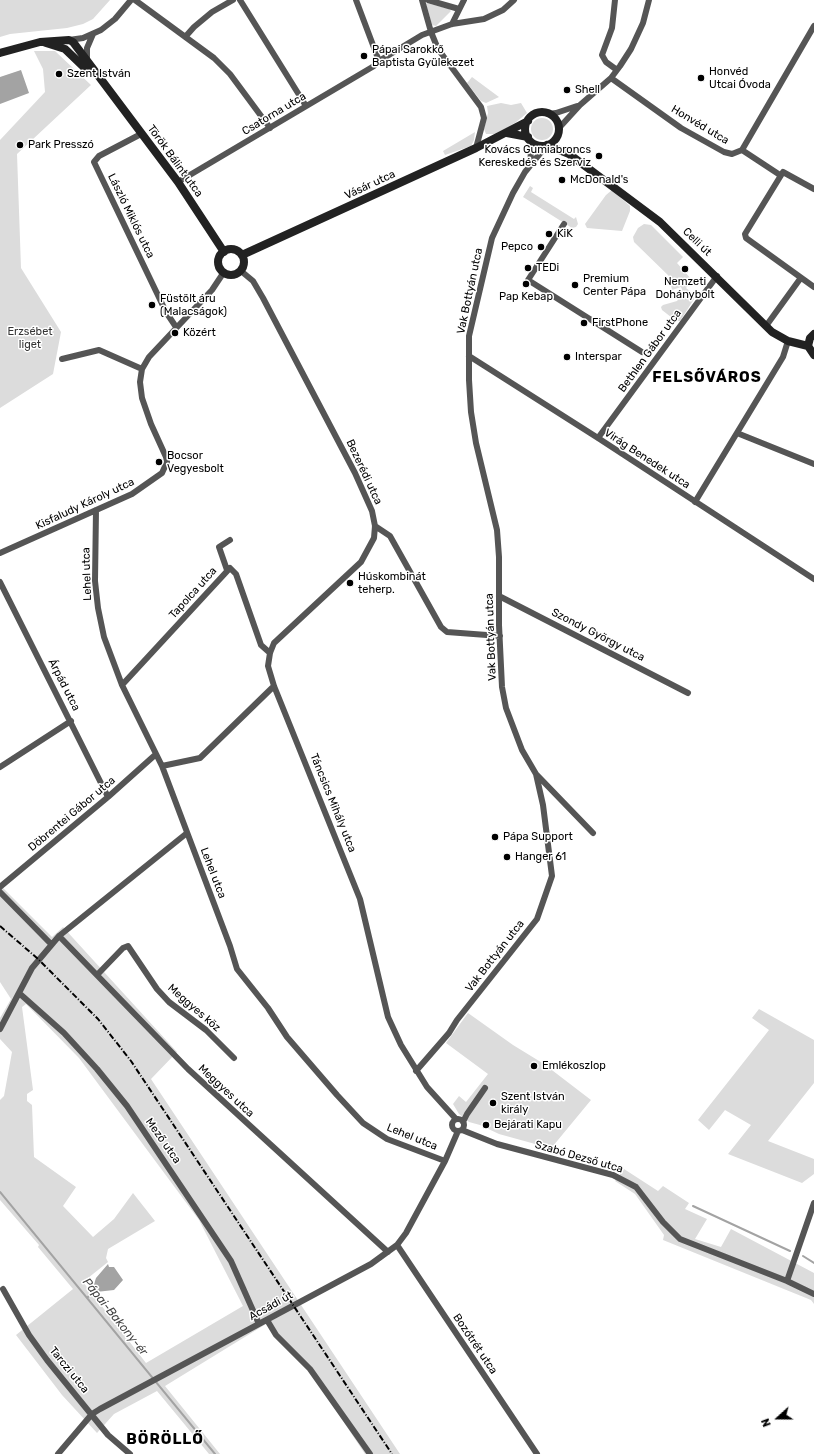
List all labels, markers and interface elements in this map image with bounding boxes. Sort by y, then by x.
place label: Pápai Sarokkő Baptista Gyülekezet [372,43,474,69]
marker: Pápai Sarokkő Baptista Gyülekezet [359,51,369,61]
place label: Honvéd Utcai Óvoda [709,65,771,91]
place label: Szent István [67,67,131,81]
marker: Szent István [54,69,64,79]
marker: Honvéd Utcai Óvoda [696,73,706,83]
place label: Shell [575,83,600,97]
marker: Shell [562,85,572,95]
street label: Csatorna utca [240,90,308,138]
street label: Honvéd utca [669,103,731,147]
street label: Török Bálint utca [144,122,206,200]
place label: Park Presszó [28,138,94,152]
marker: Park Presszó [15,140,25,150]
place label: Kovács Gumiabroncs Kereskedés és Szerviz [479,143,591,169]
marker: Kovács Gumiabroncs Kereskedés és Szerviz [594,151,604,161]
street label: Vásár utca [343,168,397,202]
street label: László Miklós utca [105,171,157,261]
place label: McDonald's [570,173,628,187]
marker: McDonald's [557,175,567,185]
street label: Celli út [680,225,714,259]
place label: KiK [557,227,573,241]
marker: KiK [544,229,554,239]
place label: Pepco [501,240,533,254]
marker: Pepco [536,242,546,252]
street label: Vak Bottyán utca [454,247,486,335]
place label: TEDi [536,261,559,275]
marker: TEDi [523,263,533,273]
marker: Nemzeti Dohánybolt [680,264,690,274]
place label: Premium Center Pápa [583,272,646,298]
place label: Nemzeti Dohánybolt [655,275,715,301]
marker: Pap Kebap [521,279,531,289]
marker: Premium Center Pápa [570,280,580,290]
place label: Pap Kebap [499,290,553,304]
place label: Füstölt áru (Malacságok) [160,292,227,318]
marker: Füstölt áru (Malacságok) [147,300,157,310]
street label: Bethlen Gábor utca [616,307,684,395]
place label: FirstPhone [592,316,648,330]
marker: FirstPhone [579,318,589,328]
park label: Erzsébet liget [7,325,53,351]
place label: Közért [183,326,216,340]
marker: Közért [170,328,180,338]
place label: Interspar [575,350,622,364]
marker: Interspar [562,352,572,362]
district label: FELSŐVÁROS [652,369,762,387]
street label: Virág Benedek utca [602,426,692,492]
street label: Bezerédi utca [343,437,385,507]
place label: Bocsor Vegyesbolt [167,449,224,475]
marker: Bocsor Vegyesbolt [154,457,164,467]
street label: Kisfaludy Károly utca [34,475,136,533]
street label: Lehel utca [79,547,95,601]
street label: Tapolca utca [166,564,220,622]
place label: Húskombinát teherp. [358,570,426,596]
marker: Húskombinát teherp. [345,578,355,588]
street label: Vak Bottyán utca [483,593,499,681]
street label: Szondy György utca [549,606,647,664]
street label: Árpád utca [45,657,83,713]
street label: Táncsics Mihály utca [307,752,359,854]
street label: Döbrentei Gábor utca [26,774,118,854]
place label: Pápa Support [503,830,573,844]
marker: Pápa Support [490,832,500,842]
street label: Lehel utca [197,846,229,900]
place label: Hanger 61 [515,850,566,864]
marker: Hanger 61 [502,852,512,862]
street label: Vak Bottyán utca [463,917,527,995]
street label: Meggyes köz [165,981,223,1035]
place label: Emlékoszlop [542,1059,606,1073]
marker: Emlékoszlop [529,1061,539,1071]
street label: Meggyes utca [195,1062,257,1120]
place label: Szent István király [501,1090,565,1116]
marker: Szent István király [488,1098,498,1108]
street label: Mező utca [143,1116,183,1166]
place label: Bejárati Kapu [494,1118,562,1132]
marker: Bejárati Kapu [481,1120,491,1130]
street label: Lehel utca [385,1121,439,1153]
street label: Szabó Dezső utca [533,1138,625,1176]
water label: Pápai-Bakony-ér [79,1275,151,1359]
street label: Acsádi út [247,1289,295,1323]
street label: Bozótrét utca [450,1311,500,1377]
street label: Tarczi utca [46,1344,92,1396]
north arrow [758,1398,798,1438]
text: N [759,1416,774,1429]
district label: BÖRÖLLŐ [126,1431,204,1449]

